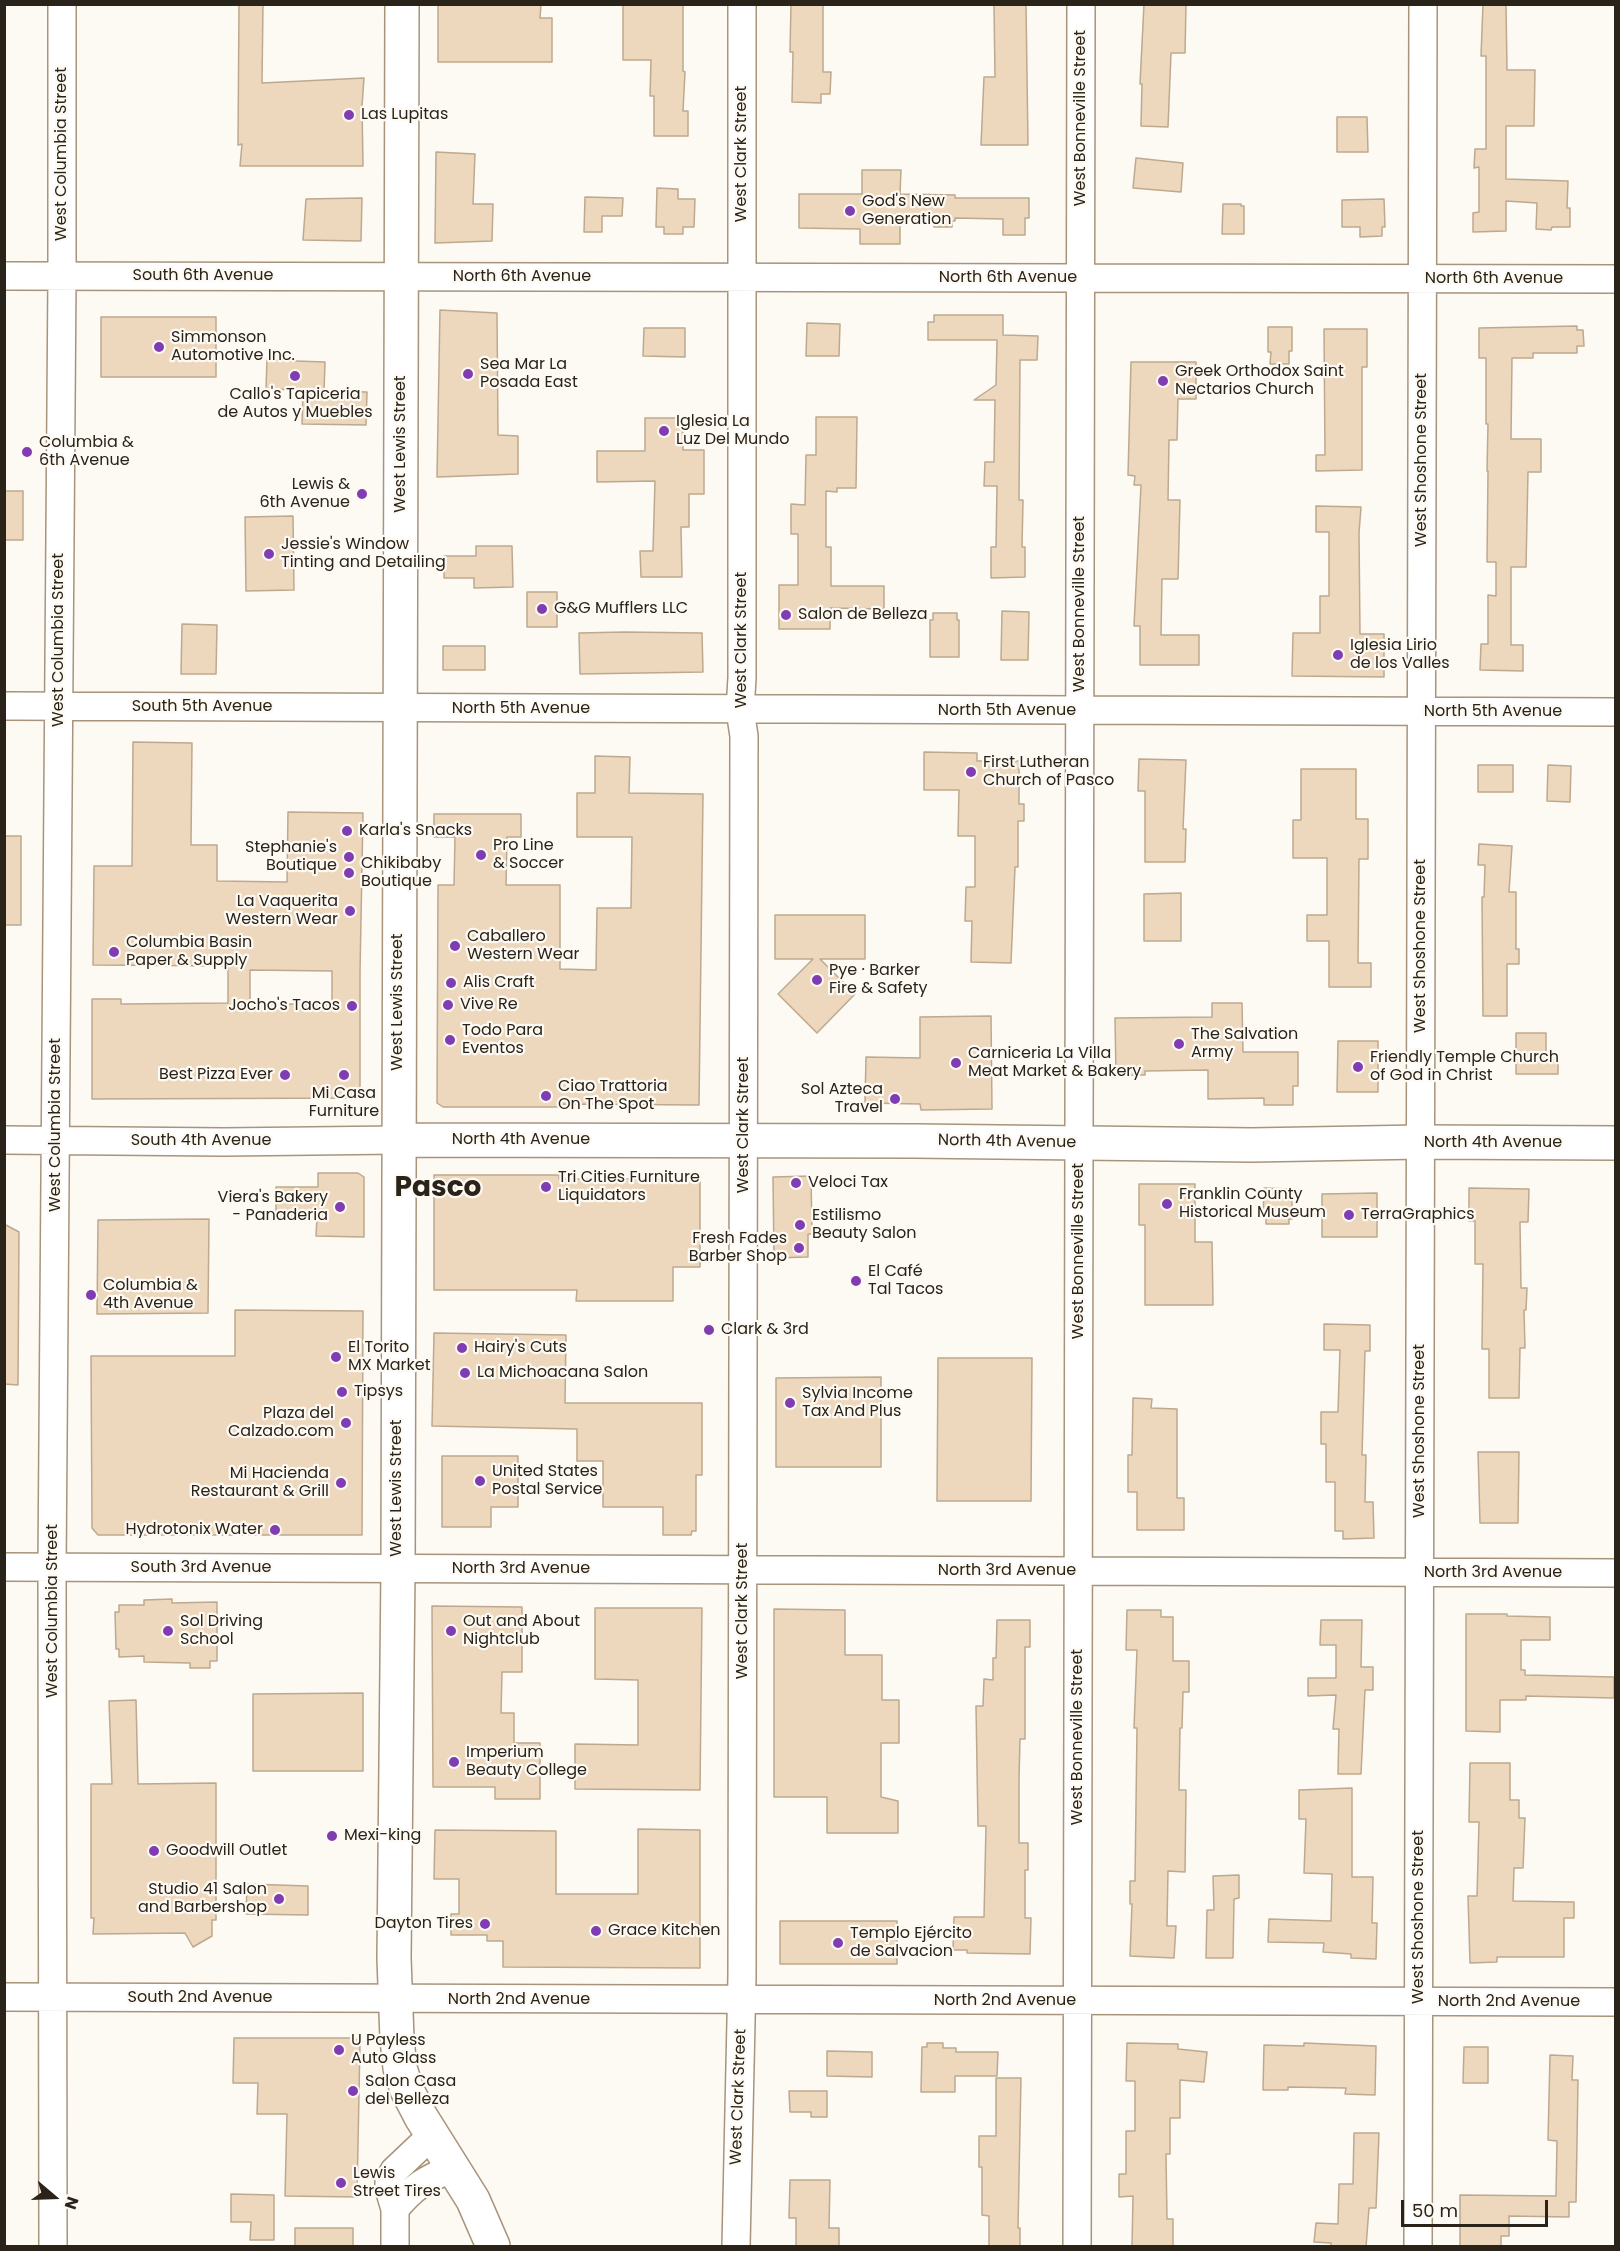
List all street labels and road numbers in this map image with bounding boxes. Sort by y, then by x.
street label: West Bonneville Street [1071,30,1091,206]
street label: West Columbia Street [52,67,72,241]
street label: West Clark Street [732,86,752,222]
street label: South 6th Avenue [133,266,273,286]
street label: North 6th Avenue [453,267,591,287]
street label: North 6th Avenue [939,268,1077,288]
street label: North 6th Avenue [1425,269,1563,289]
street label: West Shoshone Street [1412,373,1432,547]
street label: West Lewis Street [391,375,411,513]
street label: West Bonneville Street [1070,516,1090,692]
street label: West Columbia Street [49,553,69,727]
street label: West Clark Street [732,572,752,708]
street label: South 5th Avenue [132,697,272,717]
street label: North 5th Avenue [452,699,590,719]
street label: North 5th Avenue [938,701,1076,721]
street label: North 5th Avenue [1424,702,1562,722]
street label: West Shoshone Street [1411,859,1431,1033]
street label: West Lewis Street [388,933,408,1071]
street label: West Columbia Street [46,1038,66,1212]
street label: West Clark Street [734,1057,754,1193]
street label: North 4th Avenue [452,1130,590,1150]
street label: South 4th Avenue [131,1131,271,1151]
street label: North 4th Avenue [938,1131,1076,1153]
street label: North 4th Avenue [1424,1133,1562,1153]
street label: West Bonneville Street [1069,1163,1089,1339]
street label: West Shoshone Street [1410,1344,1430,1518]
street label: West Lewis Street [387,1419,407,1557]
street label: West Columbia Street [43,1524,63,1698]
street label: West Clark Street [733,1543,753,1679]
street label: South 3rd Avenue [131,1558,271,1578]
street label: North 3rd Avenue [452,1559,590,1579]
street label: North 3rd Avenue [938,1561,1076,1581]
street label: North 3rd Avenue [1424,1563,1562,1583]
street label: West Bonneville Street [1068,1649,1088,1825]
street label: West Shoshone Street [1409,1830,1429,2004]
street label: South 2nd Avenue [128,1988,272,2008]
street label: North 2nd Avenue [448,1990,590,2010]
street label: North 2nd Avenue [934,1991,1076,2011]
street label: North 2nd Avenue [1438,1992,1580,2012]
street label: West Clark Street [727,2028,751,2166]

